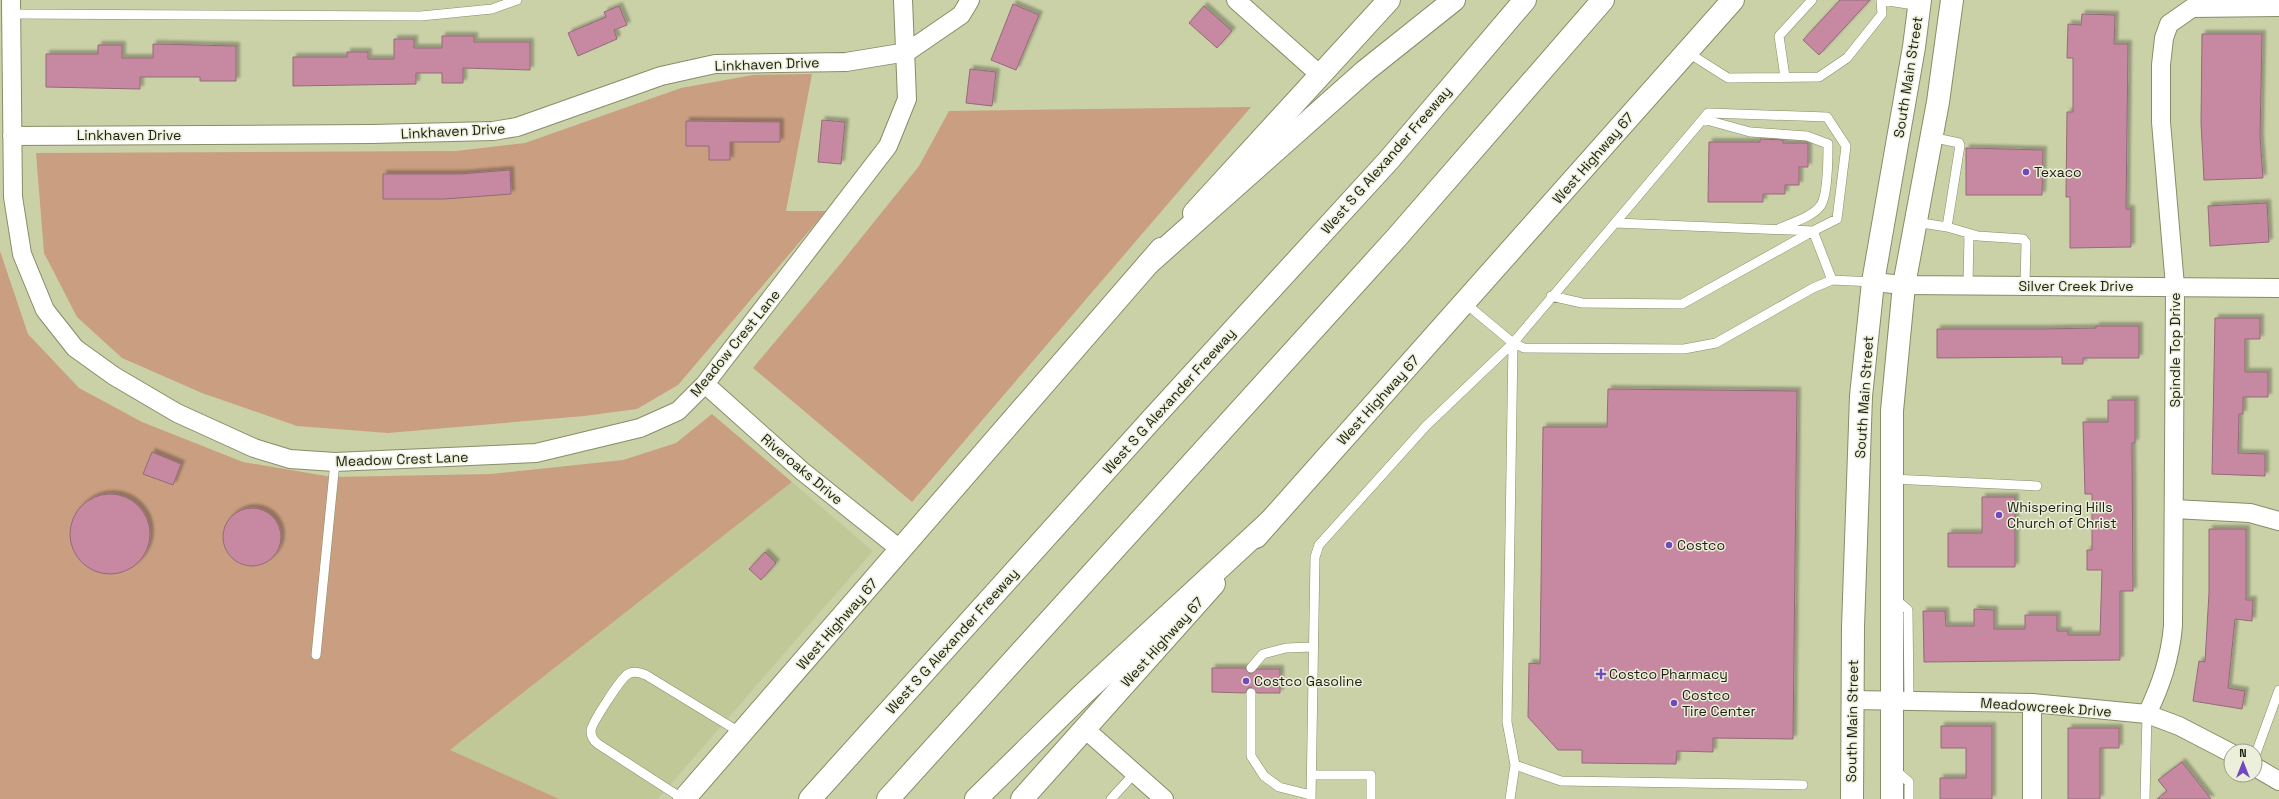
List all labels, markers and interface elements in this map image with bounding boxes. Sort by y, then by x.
street label: South Main Street [1889,15,1927,139]
street label: Linkhaven Drive [714,53,820,75]
street label: West S G Alexander Freeway [1317,82,1455,238]
street label: West Highway 67 [1548,109,1638,207]
street label: Linkhaven Drive [400,119,506,143]
street label: Linkhaven Drive [77,126,181,144]
place label: Texaco [2034,163,2082,181]
marker: Texaco [2021,167,2031,177]
street label: Silver Creek Drive [2018,277,2134,295]
street label: Meadow Crest Lane [686,286,784,400]
street label: Spindle Top Drive [2166,292,2184,408]
street label: West S G Alexander Freeway [1099,324,1239,478]
street label: South Main Street [1851,335,1877,459]
street label: West Highway 67 [1333,351,1423,449]
street label: Riveroaks Drive [757,430,847,508]
street label: Meadow Crest Lane [335,448,469,470]
place label: Whispering Hills Church of Christ [2007,498,2117,532]
marker: Whispering Hills Church of Christ [1994,510,2004,520]
place label: Costco [1677,536,1725,554]
marker: Costco [1664,540,1674,550]
street label: West S G Alexander Freeway [882,564,1022,718]
street label: West Highway 67 [792,575,882,673]
street label: West Highway 67 [1117,593,1207,691]
street label: South Main Street [1842,659,1862,783]
place label: Costco Pharmacy [1609,665,1728,683]
marker: Costco Pharmacy [1596,669,1606,679]
place label: Costco Gasoline [1254,672,1363,690]
marker: Costco Gasoline [1241,676,1251,686]
place label: Costco Tire Center [1682,686,1756,720]
street label: Meadowcreek Drive [1980,693,2112,721]
marker: Costco Tire Center [1669,698,1679,708]
north arrow [2223,743,2263,783]
text: N [2239,746,2247,760]

